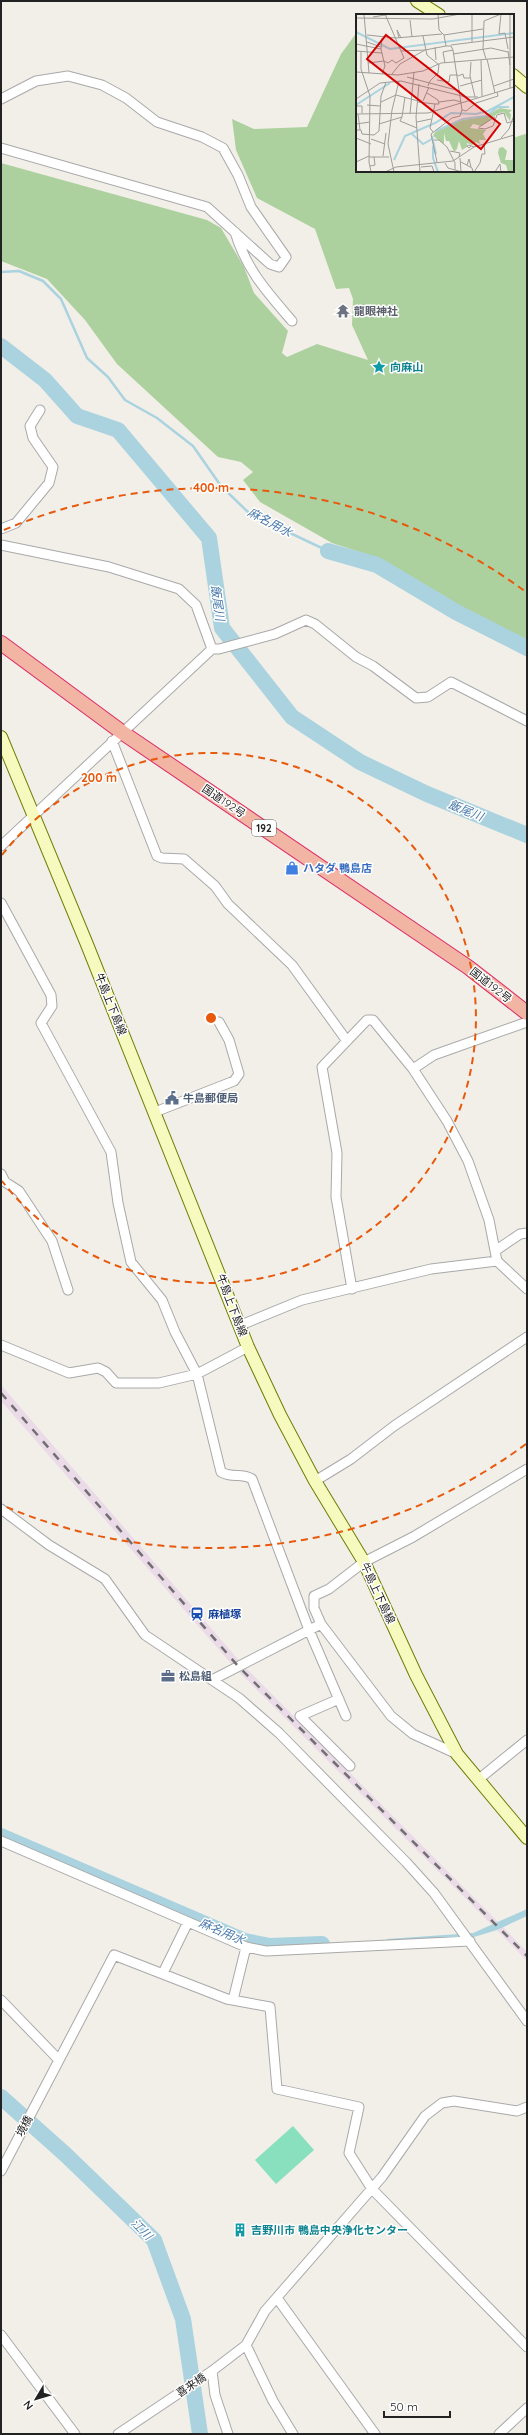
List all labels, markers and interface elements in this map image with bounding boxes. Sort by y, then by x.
inset map [356,14,514,172]
temple icon: 龍眼神社 [335,303,351,319]
place label: 龍眼神社 [354,304,398,318]
place icon: 向麻山 [371,359,387,375]
place label: 向麻山 [390,360,423,374]
text: 400 m [193,480,229,495]
water label: 麻名用水 [245,504,296,541]
water label: 飯尾川 [208,584,228,624]
text: 200 m [81,770,117,785]
street label: 国道192号 [200,781,248,821]
water label: 飯尾川 [446,796,487,824]
road number: 192 [252,820,276,836]
shop icon: ハタダ 鴨島店 [284,860,300,876]
place label: ハタダ 鴨島店 [303,861,372,875]
street label: 国道192号 [467,964,515,1006]
street label: 牛島上下島線 [92,971,130,1037]
centre of rings [204,1011,218,1025]
public building icon: 牛島郵便局 [164,1090,180,1106]
place label: 牛島郵便局 [183,1091,238,1105]
street label: 牛島上下島線 [214,1272,250,1338]
street label: 牛島上下島線 [358,1560,398,1626]
station icon: 麻植塚 [189,1606,205,1622]
place label: 麻植塚 [208,1607,242,1621]
office icon: 松島組 [160,1668,176,1684]
place label: 松島組 [179,1669,212,1683]
water label: 麻名用水 [197,1915,249,1948]
street label: 境橋 [13,2113,35,2139]
water label: 江川 [128,2215,157,2244]
building icon: 吉野川市 鴨島中央浄化センター [232,2222,248,2238]
place label: 吉野川市 鴨島中央浄化センター [251,2223,408,2237]
street label: 喜来橋 [173,2370,209,2400]
north arrow [16,2379,56,2419]
scale bar [384,2393,450,2419]
text: N [20,2398,36,2413]
text: 50 m [390,2399,418,2414]

